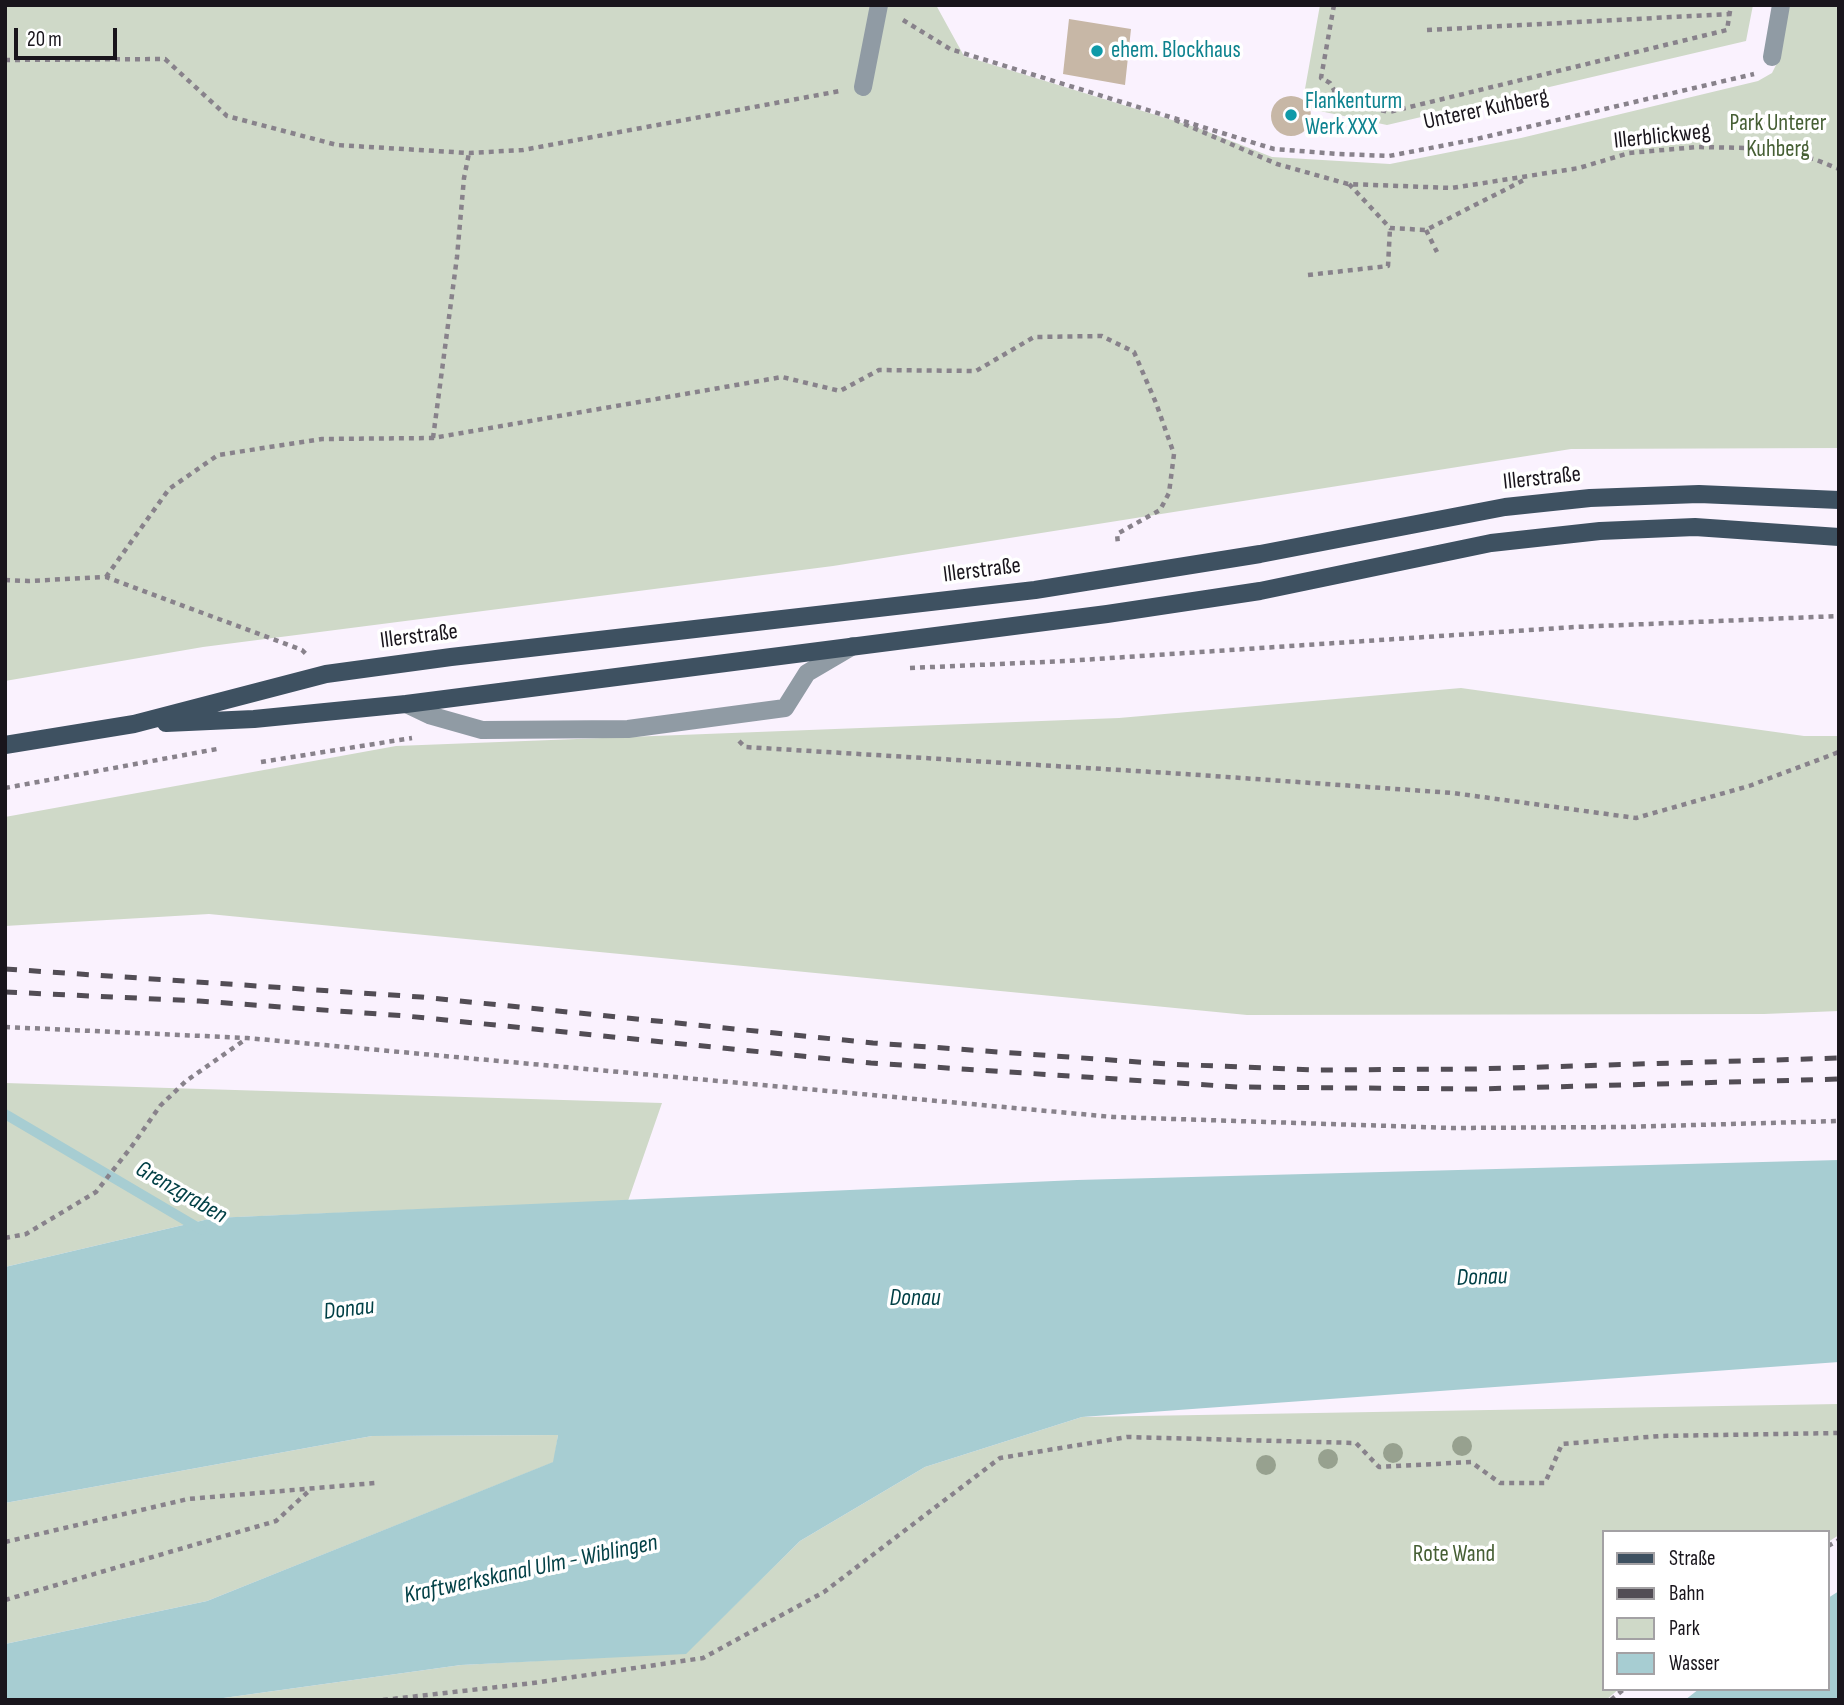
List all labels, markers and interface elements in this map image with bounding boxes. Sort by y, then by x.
scale bar [18,14,121,58]
text: 20 m [27,27,62,52]
place label: ehem. Blockhaus [1111,37,1241,65]
marker: ehem. Blockhaus [1089,43,1105,59]
street label: Unterer Kuhberg [1421,83,1551,137]
place label: Flankenturm Werk XXX [1305,88,1402,142]
marker: Flankenturm Werk XXX [1283,107,1299,123]
park label: Park Unterer Kuhberg [1730,110,1826,164]
street label: Illerblickweg [1612,118,1712,156]
street label: Illerstraße [1502,461,1582,497]
street label: Illerstraße [942,553,1022,589]
street label: Illerstraße [379,619,459,655]
water label: Grenzgraben [130,1155,232,1231]
water label: Donau [1456,1263,1508,1293]
water label: Donau [890,1285,940,1313]
water label: Donau [322,1293,376,1327]
water label: Kraftwerkskanal Ulm - Wiblingen [402,1529,660,1611]
legend [1602,1530,1830,1691]
park label: Rote Wand [1413,1541,1495,1569]
text: Straße [1669,1546,1715,1571]
text: Bahn [1669,1581,1704,1606]
text: Park [1669,1616,1700,1641]
text: Wasser [1669,1651,1720,1676]

